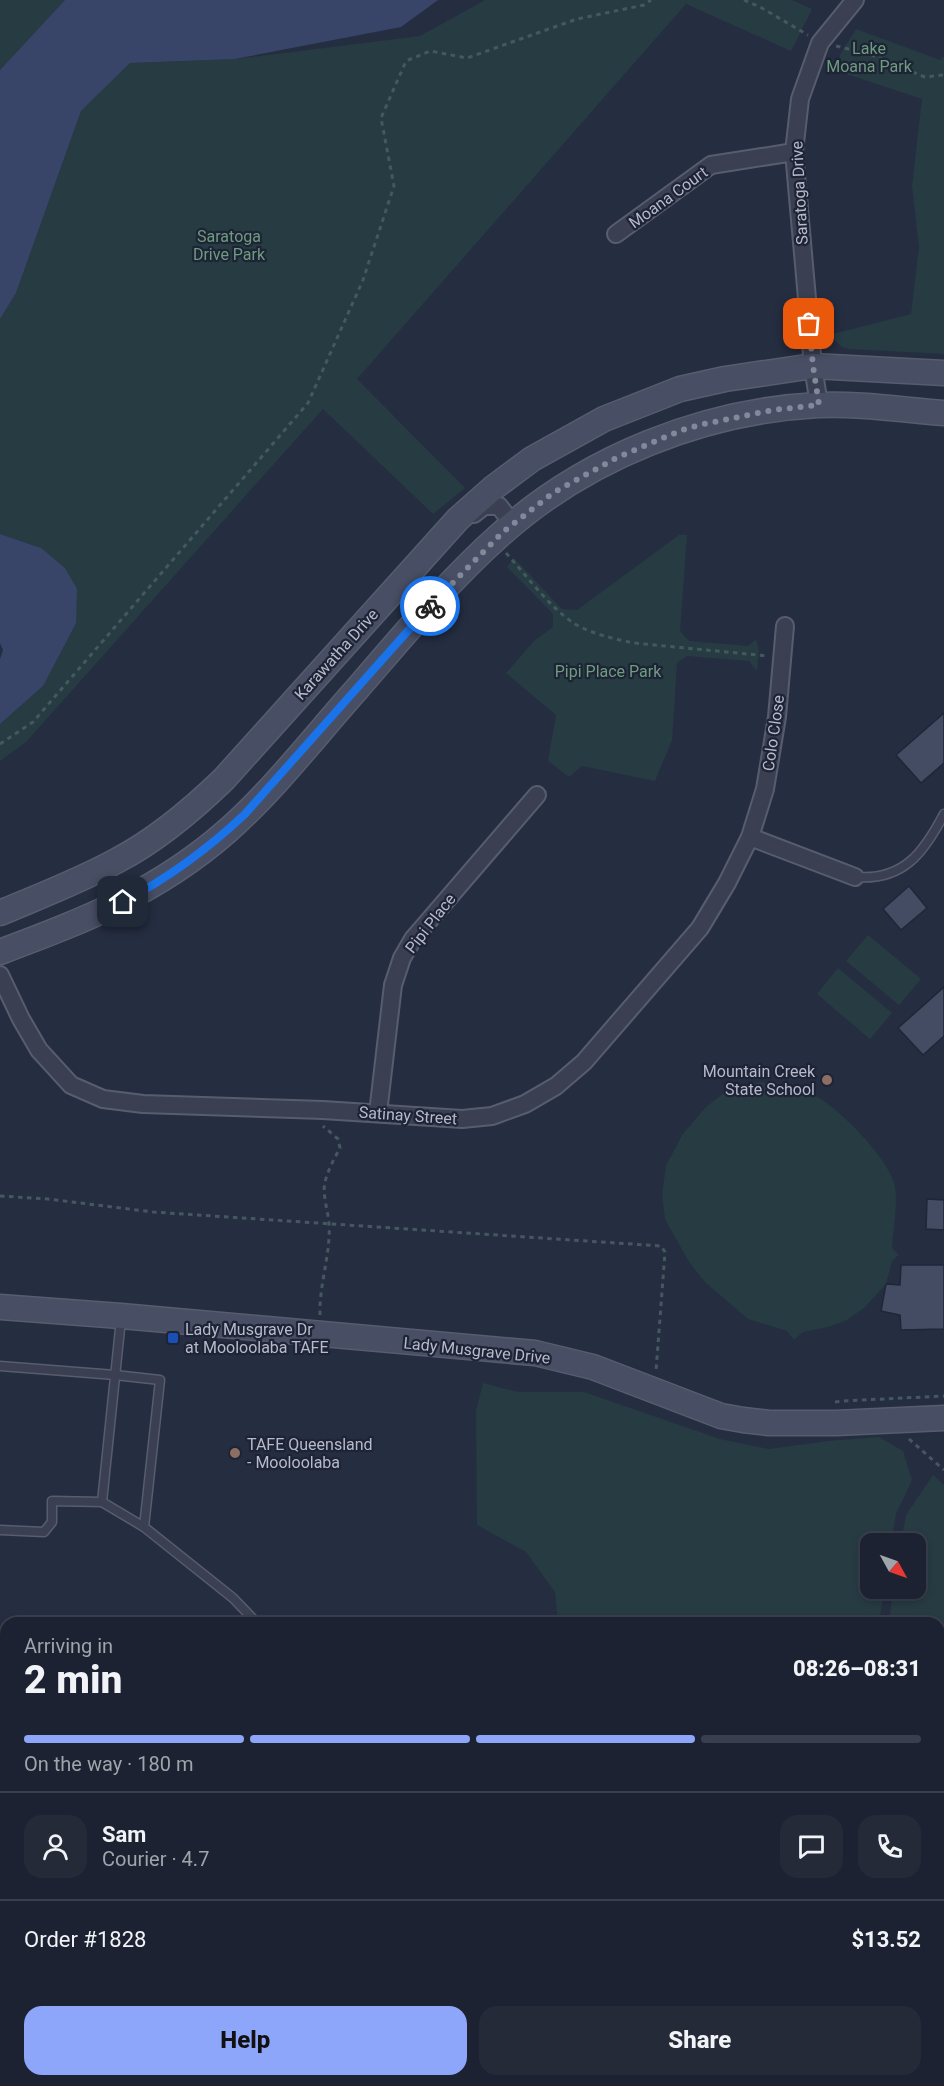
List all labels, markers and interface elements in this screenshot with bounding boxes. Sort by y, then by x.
park label: Lake Moana Park [826,39,913,76]
street label: Saratoga Drive [787,141,812,245]
street label: Moana Court [625,162,711,232]
park label: Saratoga Drive Park [193,227,266,264]
pin [783,298,834,349]
icon: bag [792,307,825,340]
courier [400,576,460,636]
icon: bike [414,590,447,623]
street label: Karawatha Drive [291,605,382,704]
park label: Pipi Place Park [555,662,662,681]
street label: Colo Close [759,694,788,772]
pin [97,876,148,927]
icon: home [106,885,139,918]
street label: Pipi Place [401,890,460,957]
place label: Mountain Creek State School [703,1062,816,1099]
marker: Mountain Creek State School [820,1073,834,1087]
street label: Satinay Street [358,1103,458,1128]
place label: Lady Musgrave Dr at Mooloolaba TAFE [185,1320,329,1357]
marker: Lady Musgrave Dr at Mooloolaba TAFE [166,1331,180,1345]
street label: Lady Musgrave Drive [403,1333,551,1368]
place label: TAFE Queensland - Mooloolaba [247,1435,373,1472]
marker: TAFE Queensland - Mooloolaba [228,1446,242,1460]
north arrow [860,1533,926,1599]
map controls [860,1533,926,1599]
text: Arriving in [24,1634,113,1658]
text: 08:26–08:31 [793,1656,921,1681]
text: 2 min [24,1657,122,1703]
text: On the way · 180 m [24,1752,193,1776]
button: person [24,1815,87,1878]
button: chat [780,1815,843,1878]
button: phone [858,1815,921,1878]
text: Sam [102,1822,146,1847]
text: Courier · 4.7 [102,1847,209,1871]
text: Order #1828 [24,1927,146,1952]
text: $13.52 [852,1927,921,1952]
button: Help [24,2006,467,2075]
button: Share [479,2006,921,2075]

